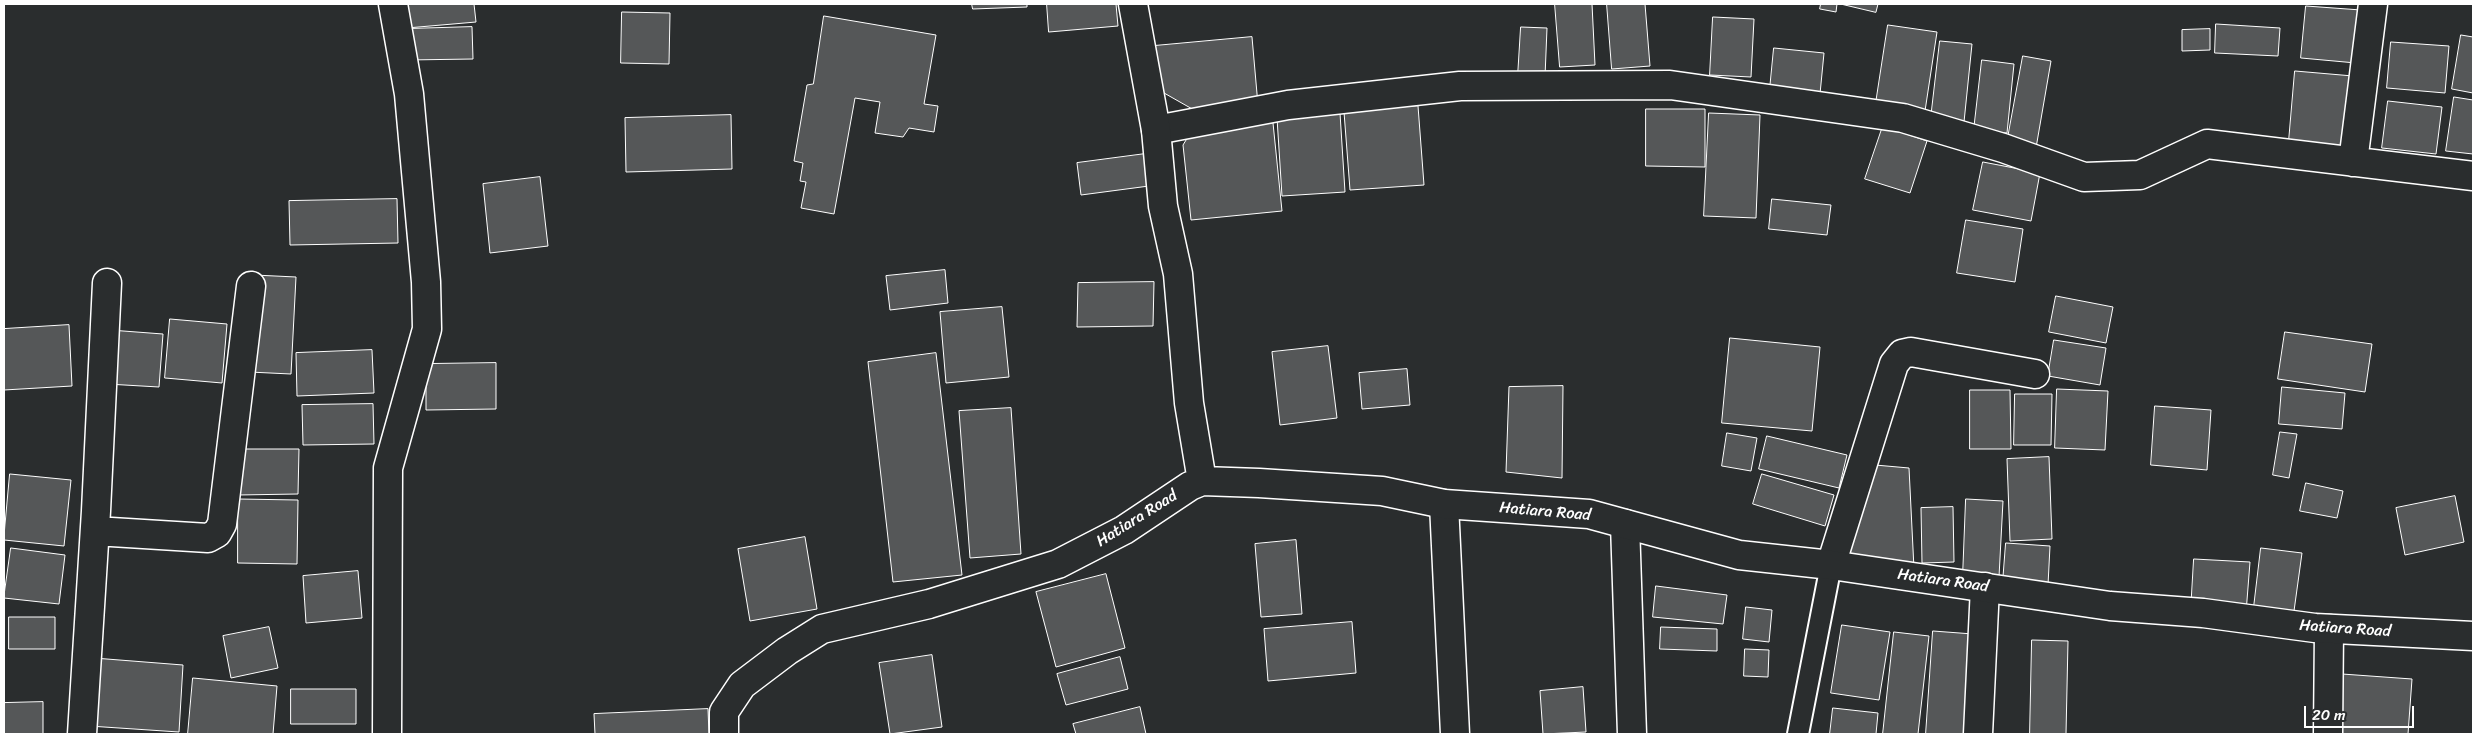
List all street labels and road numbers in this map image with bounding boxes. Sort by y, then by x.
street label: Hatiara Road [1093,487,1181,551]
street label: Hatiara Road [1498,498,1592,526]
street label: Hatiara Road [1896,565,1990,597]
street label: Hatiara Road [2299,616,2391,642]

